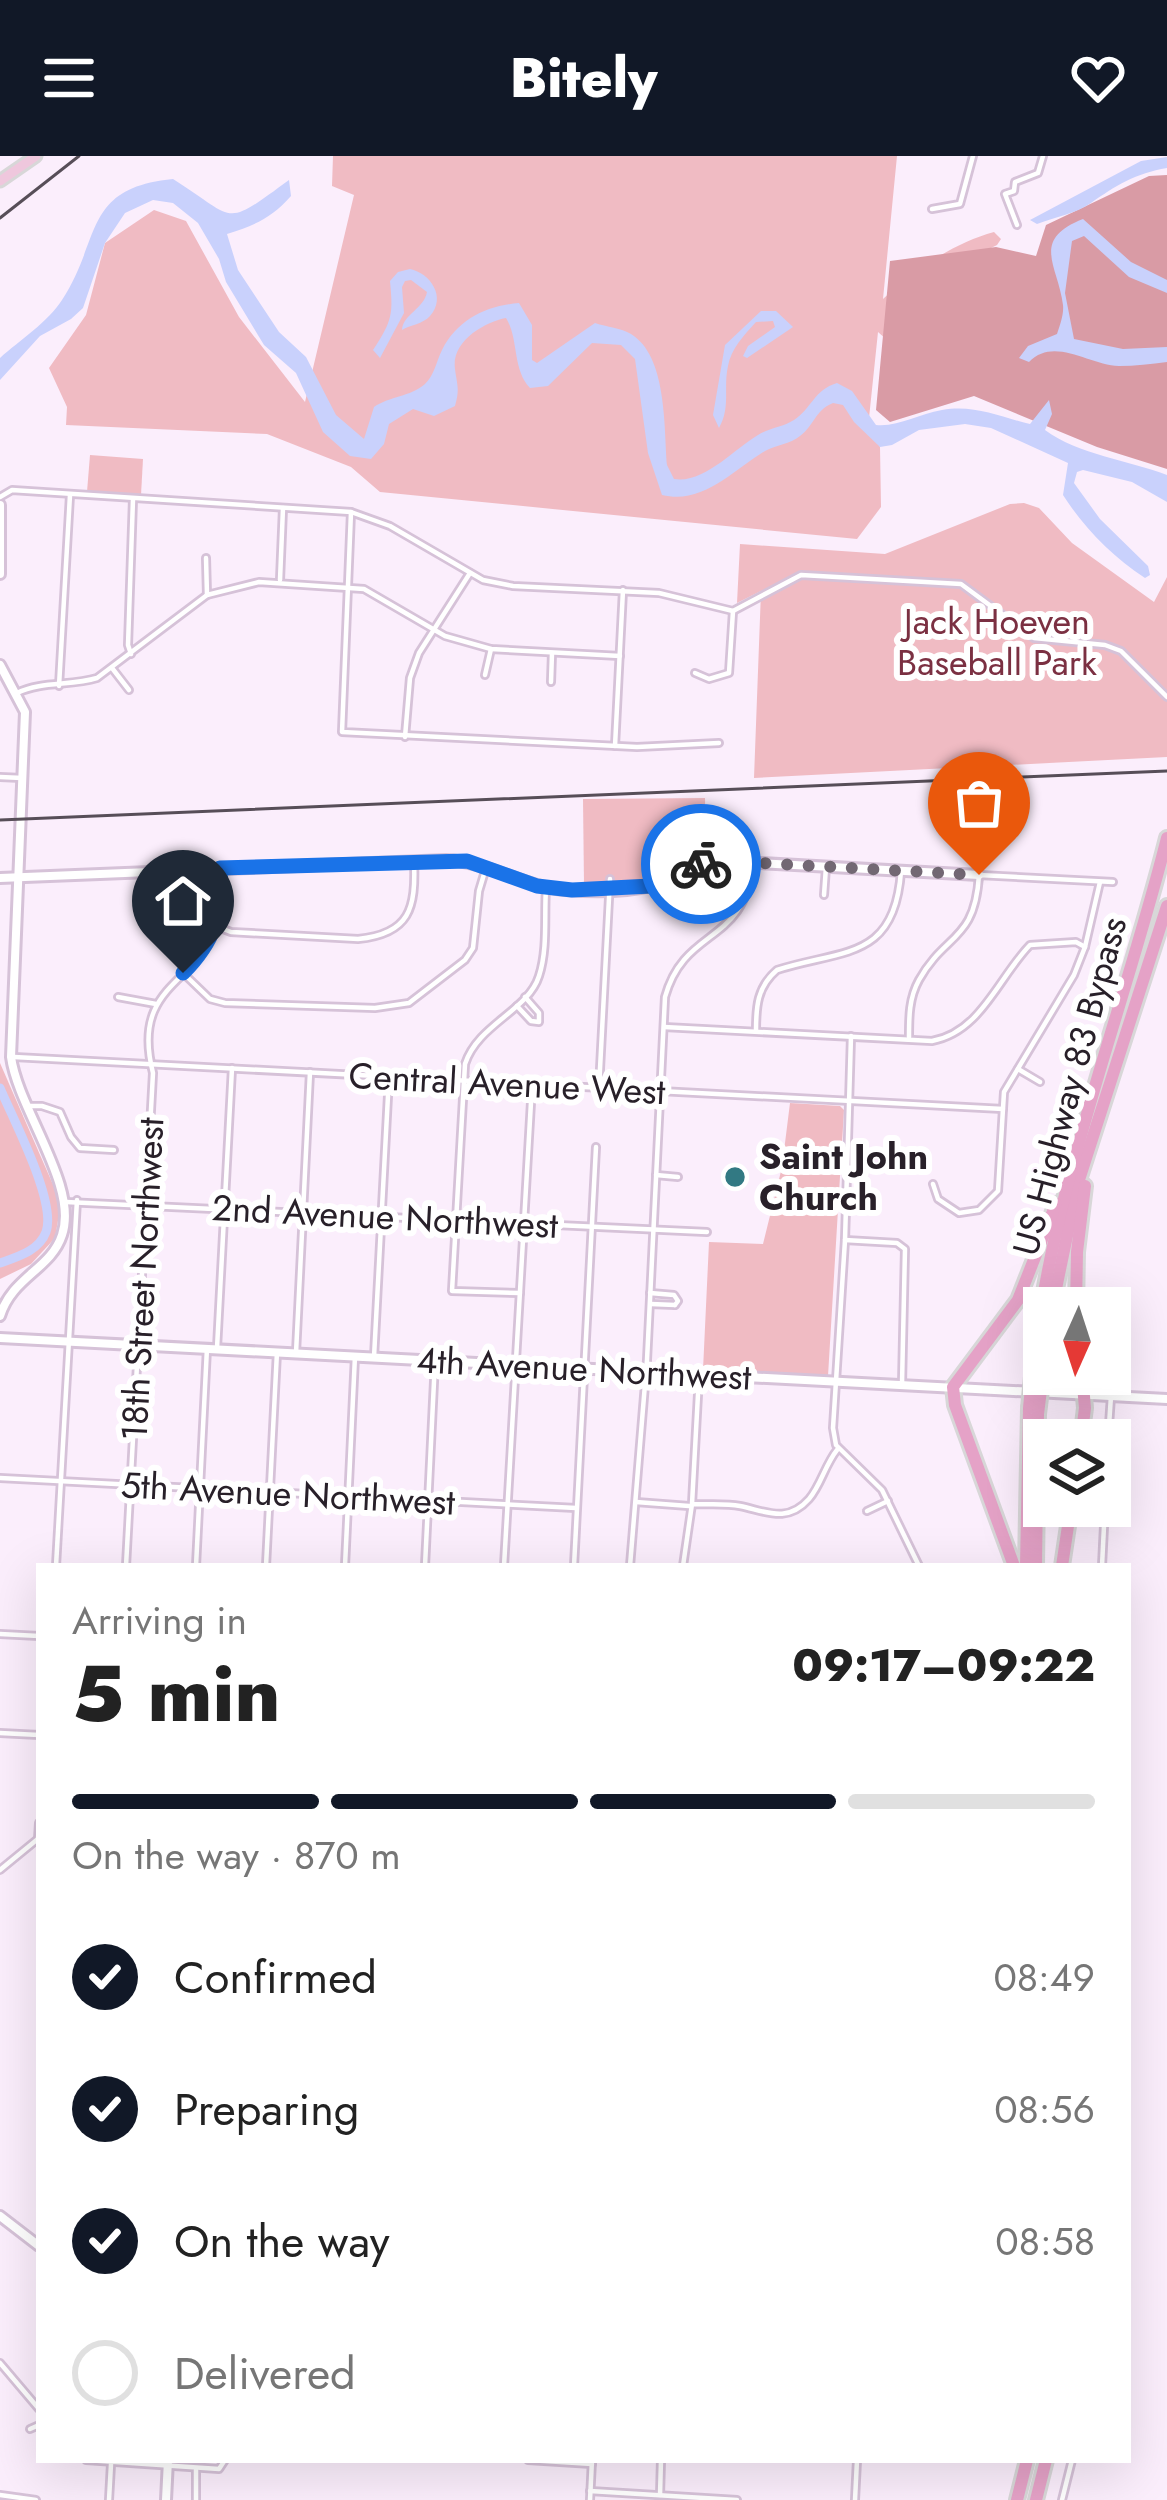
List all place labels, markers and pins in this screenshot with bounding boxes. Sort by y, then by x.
pin [928,752,1030,875]
pin [132,850,234,973]
place label: Saint John Church [759,1130,928,1223]
marker: Saint John Church [722,1164,748,1190]

